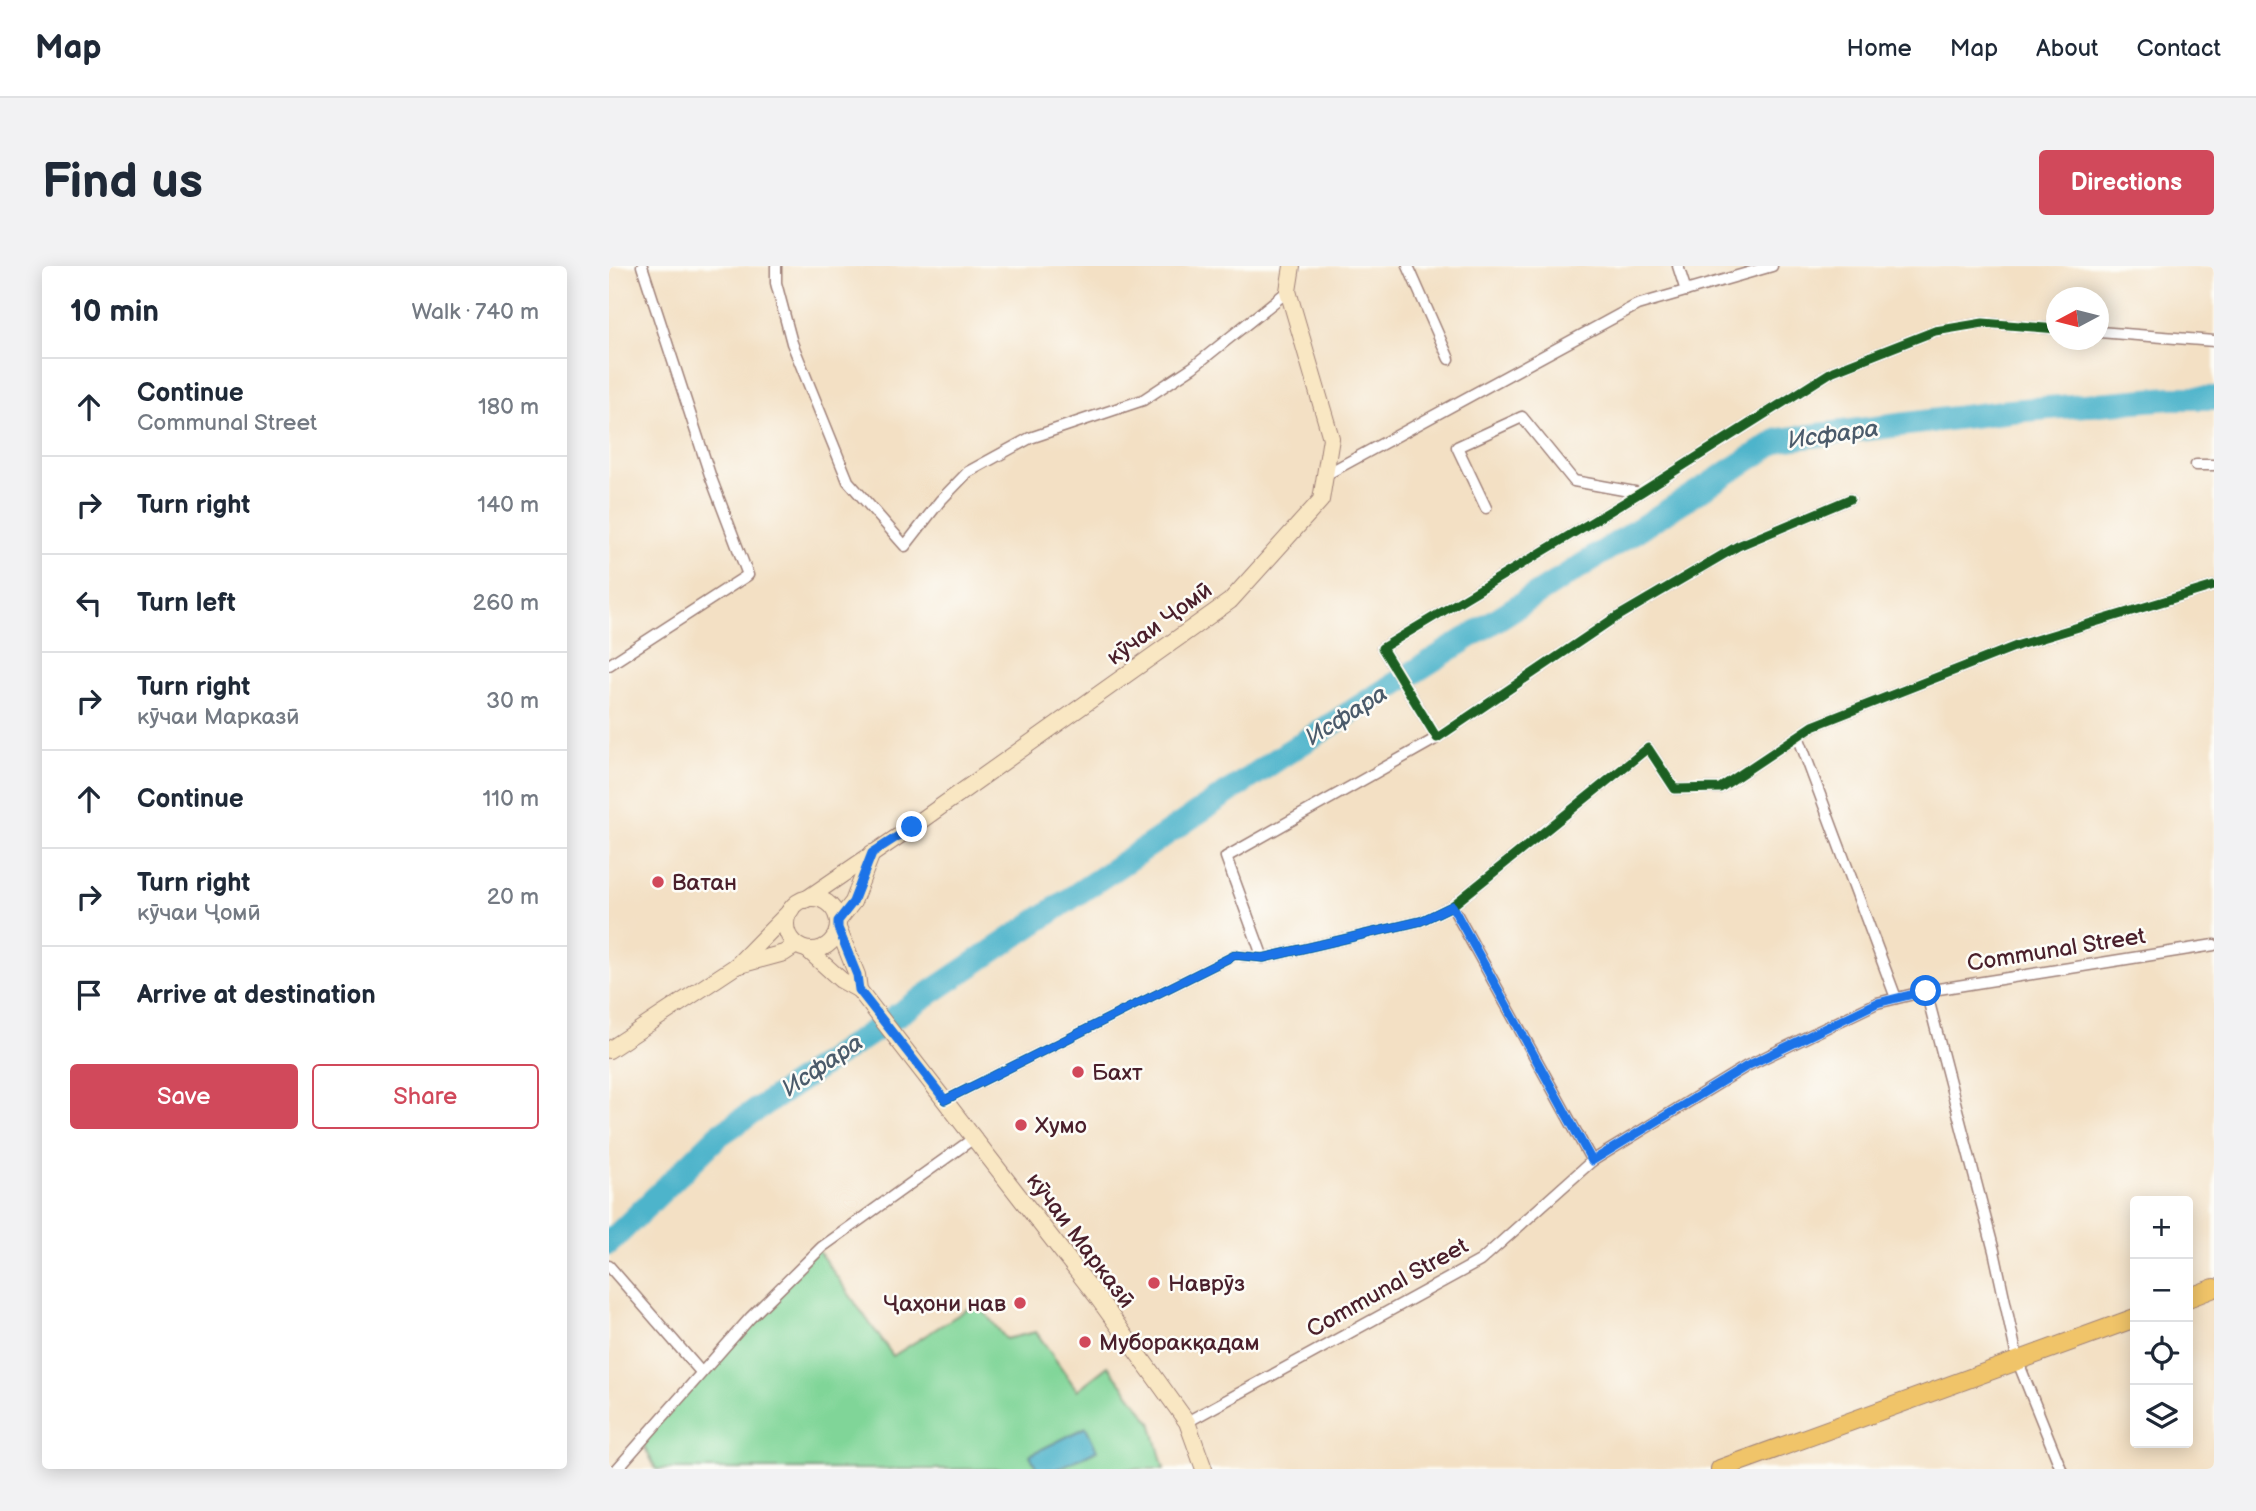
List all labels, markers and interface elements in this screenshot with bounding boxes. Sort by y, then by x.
text: Map [35,28,101,68]
text: Home [1847,34,1912,63]
text: Map [1950,34,1998,63]
text: About [2036,34,2098,63]
text: Contact [2136,34,2221,63]
button: Directions [2039,150,2214,215]
text: Find us [42,153,203,212]
north arrow [2046,287,2109,350]
text: 10 min [70,294,159,330]
text: Walk · 740 m [411,298,539,326]
text: Continue [137,378,244,409]
icon: ahead [70,388,108,426]
text: 180 m [478,393,539,421]
text: Communal Street [137,409,317,437]
water label: Исфара [1786,414,1880,455]
icon: right [70,486,108,524]
text: Turn right [137,490,250,521]
text: 140 m [477,491,539,519]
street label: кӯчаи Ҷомӣ [1101,576,1218,671]
icon: left [70,584,108,622]
text: Turn left [137,588,236,619]
text: 260 m [473,589,539,617]
text: Turn right [137,672,250,703]
water label: Исфара [1300,679,1393,752]
icon: right [70,682,108,720]
text: 30 m [486,687,539,715]
text: кӯчаи Марказӣ [137,703,300,731]
icon: ahead [70,780,108,818]
text: Continue [137,784,244,815]
text: 110 m [482,785,539,813]
route end [896,811,927,842]
text: Turn right [137,868,250,899]
place label: Ватан [672,869,737,897]
marker: Ватан [650,874,666,890]
icon: right [70,878,108,916]
text: 20 m [487,883,539,911]
text: кӯчаи Ҷомӣ [137,899,261,927]
street label: Communal Street [1965,922,2147,978]
route start [1910,975,1941,1006]
icon: arrive [70,976,108,1014]
text: Arrive at destination [137,980,376,1011]
water label: Исфара [776,1028,868,1103]
place label: Бахт [1092,1059,1143,1087]
button: Save [70,1064,298,1129]
button: Share [312,1064,539,1129]
marker: Бахт [1070,1064,1086,1080]
place label: Хумо [1035,1112,1087,1140]
marker: Хумо [1013,1117,1029,1133]
street label: кӯчаи Марказӣ [1020,1167,1140,1314]
map controls [2130,1196,2193,1448]
button: + [2130,1196,2193,1259]
street label: Communal Street [1302,1232,1473,1344]
button: − [2130,1259,2193,1322]
place label: Наврӯз [1168,1270,1245,1298]
marker: Наврӯз [1146,1275,1162,1291]
place label: Ҷаҳони нав [883,1290,1006,1318]
marker: Ҷаҳони нав [1012,1295,1028,1311]
button: locate [2130,1322,2193,1385]
place label: Муборакқадам [1099,1329,1260,1357]
marker: Муборакқадам [1077,1334,1093,1350]
button: layers [2130,1385,2193,1448]

